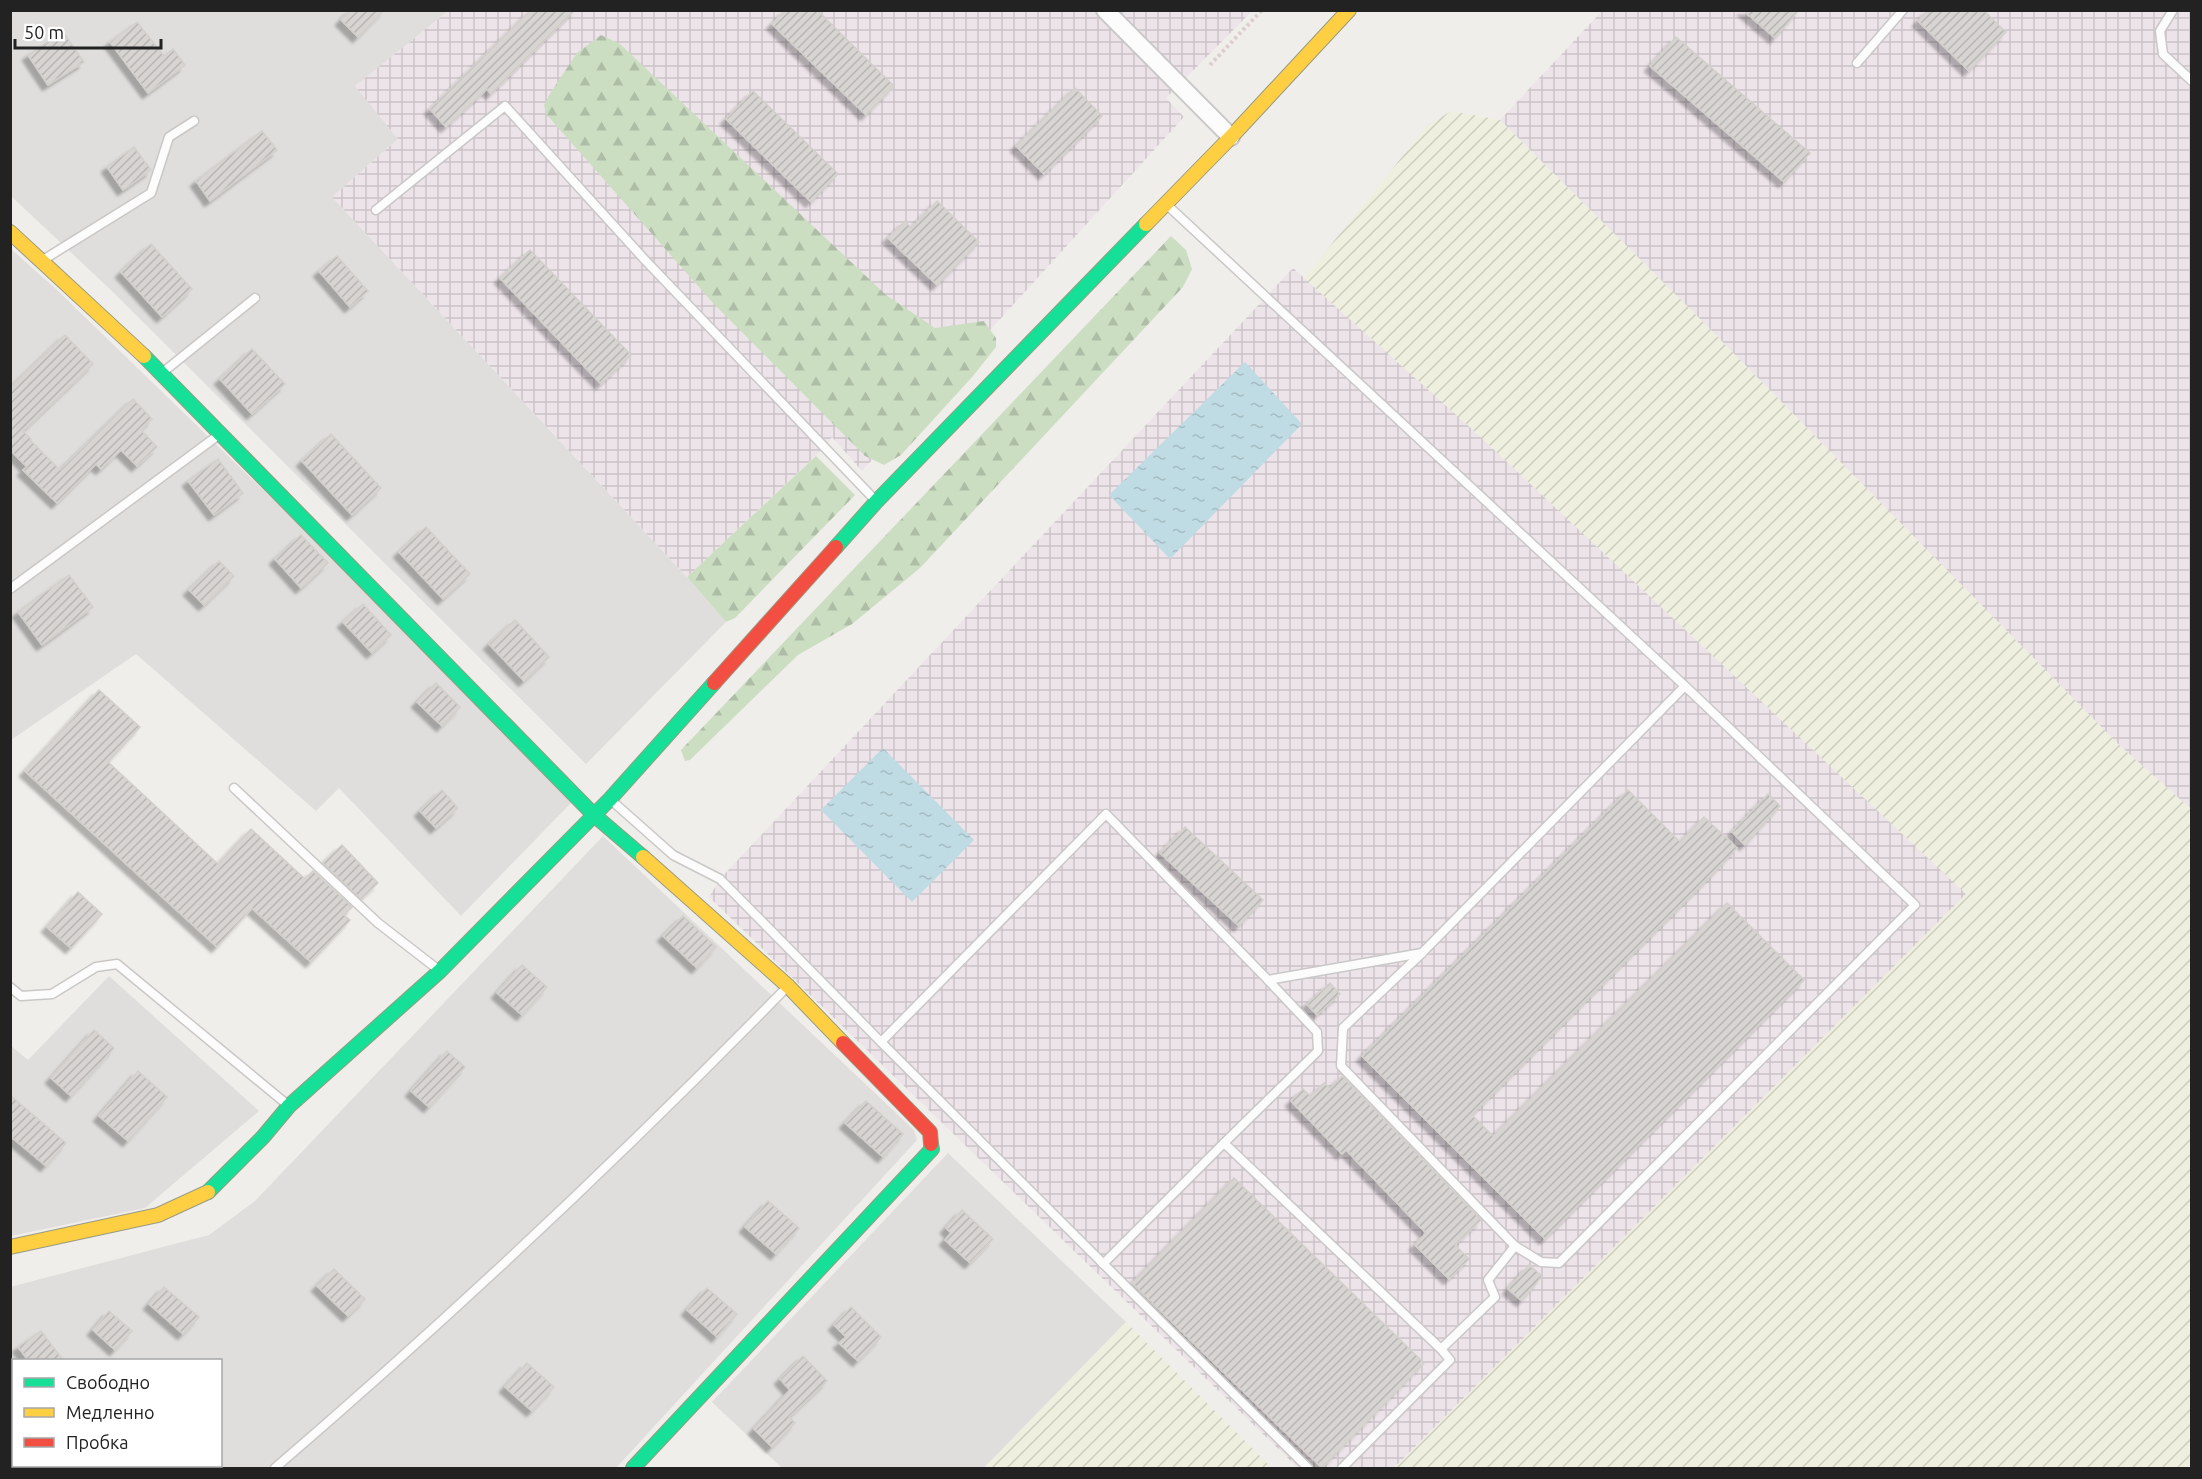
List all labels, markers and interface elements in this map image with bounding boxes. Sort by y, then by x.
scale bar [15,12,160,50]
text: 50 m [24,22,64,42]
legend [12,1359,222,1467]
text: Свободно [66,1372,150,1392]
text: Медленно [66,1402,155,1422]
text: Пробка [66,1432,129,1452]

